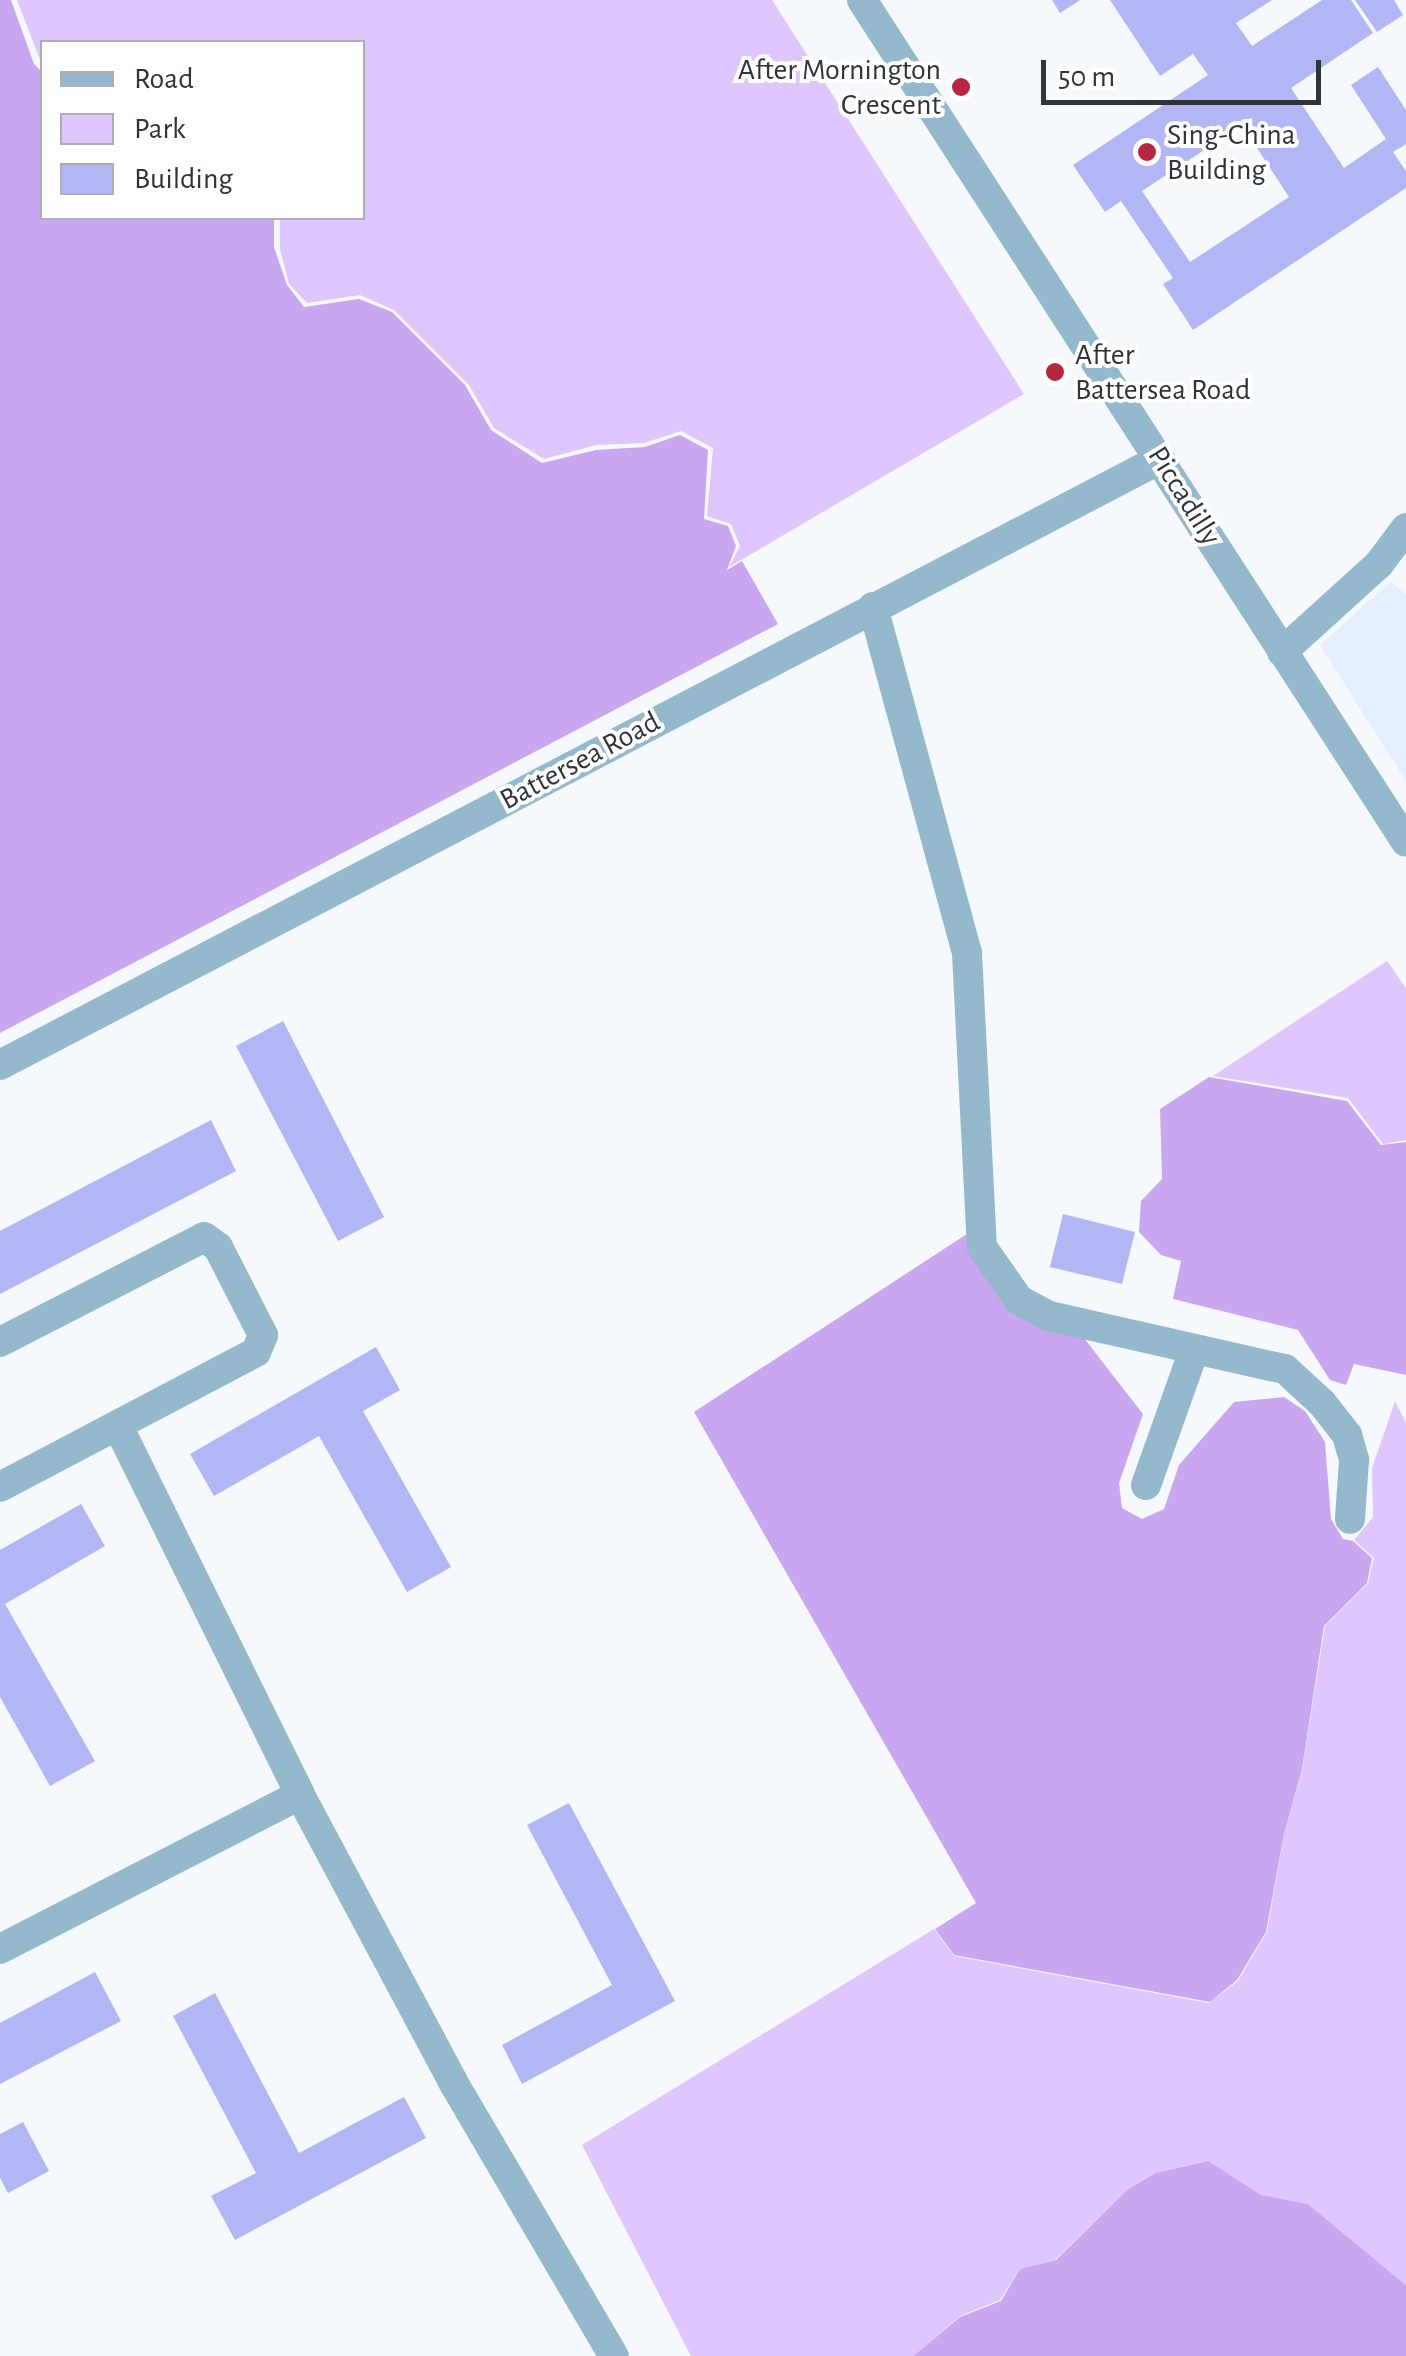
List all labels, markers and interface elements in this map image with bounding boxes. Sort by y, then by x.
legend [40,40,365,220]
scale bar [1046,40,1326,102]
place label: After Mornington Crescent [738,52,941,122]
text: 50 m [1058,62,1115,92]
text: Road [134,64,194,94]
marker: After Mornington Crescent [950,76,972,98]
text: Park [134,114,186,144]
place label: Sing-China Building [1167,117,1296,188]
marker: Sing-China Building [1136,141,1158,163]
text: Building [134,164,233,194]
place label: After Battersea Road [1075,337,1251,408]
marker: After Battersea Road [1044,361,1066,383]
street label: Piccadilly [1140,440,1228,552]
street label: Battersea Road [494,704,666,818]

